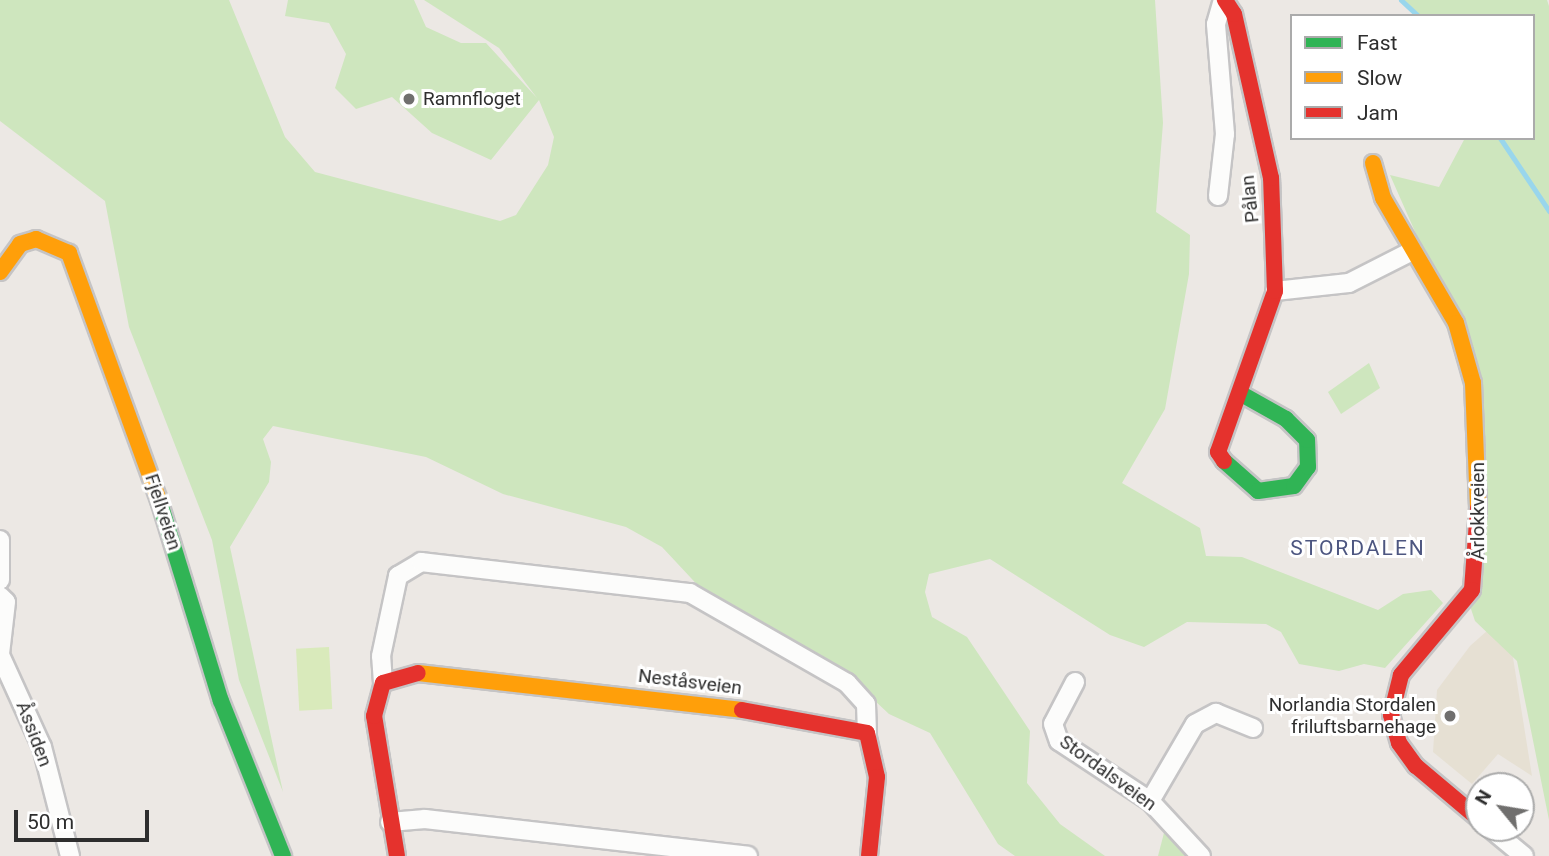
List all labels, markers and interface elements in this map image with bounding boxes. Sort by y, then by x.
legend [1290,14,1535,140]
text: Fast [1357,31,1397,55]
text: Slow [1357,66,1402,90]
place label: Ramnfloget [423,88,521,110]
marker: Ramnfloget [401,91,417,107]
text: Jam [1357,101,1398,125]
street label: Pålan [1236,174,1264,224]
street label: Årlokkveien [1467,462,1489,560]
street label: Fjellveien [140,471,186,553]
district label: STORDALEN [1291,535,1425,561]
street label: Neståsveien [637,664,743,700]
place label: Norlandia Stordalen friluftsbarnehage [1269,694,1436,738]
street label: Åssiden [11,698,57,770]
marker: Norlandia Stordalen friluftsbarnehage [1442,708,1458,724]
street label: Stordalsveien [1055,730,1161,816]
north arrow [1465,772,1535,842]
text: N [1470,786,1496,809]
scale bar [18,796,152,840]
text: 50 m [27,810,74,834]

